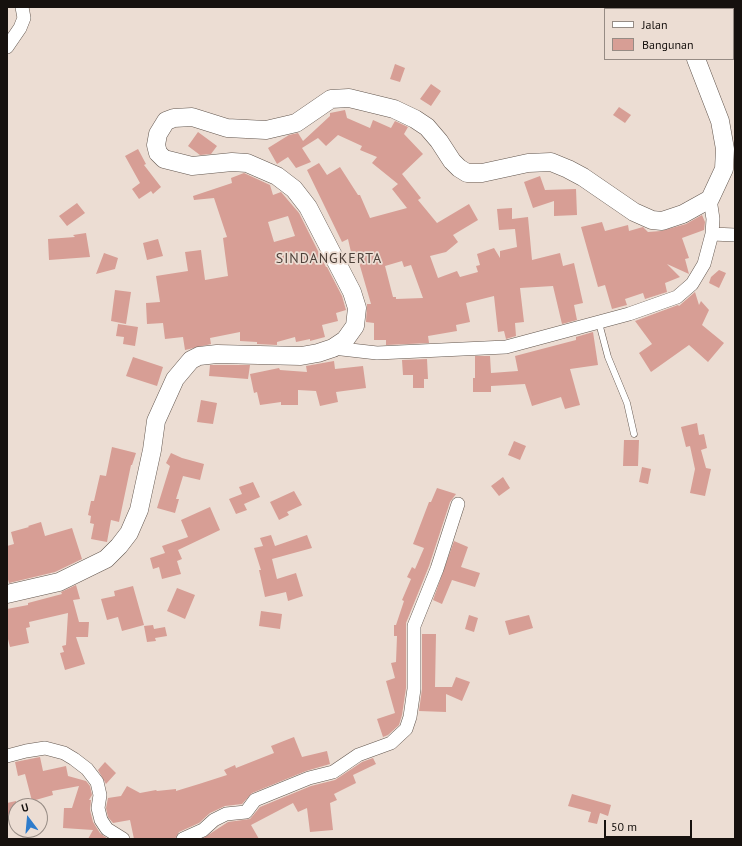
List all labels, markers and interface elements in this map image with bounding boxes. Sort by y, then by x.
legend [604,8,734,60]
text: Jalan [642,17,667,32]
text: Bangunan [642,37,694,52]
district label: SINDANGKERTA [276,251,382,267]
north arrow [8,798,48,838]
text: U [20,800,30,815]
scale bar [606,812,694,838]
text: 50 m [611,819,637,834]

